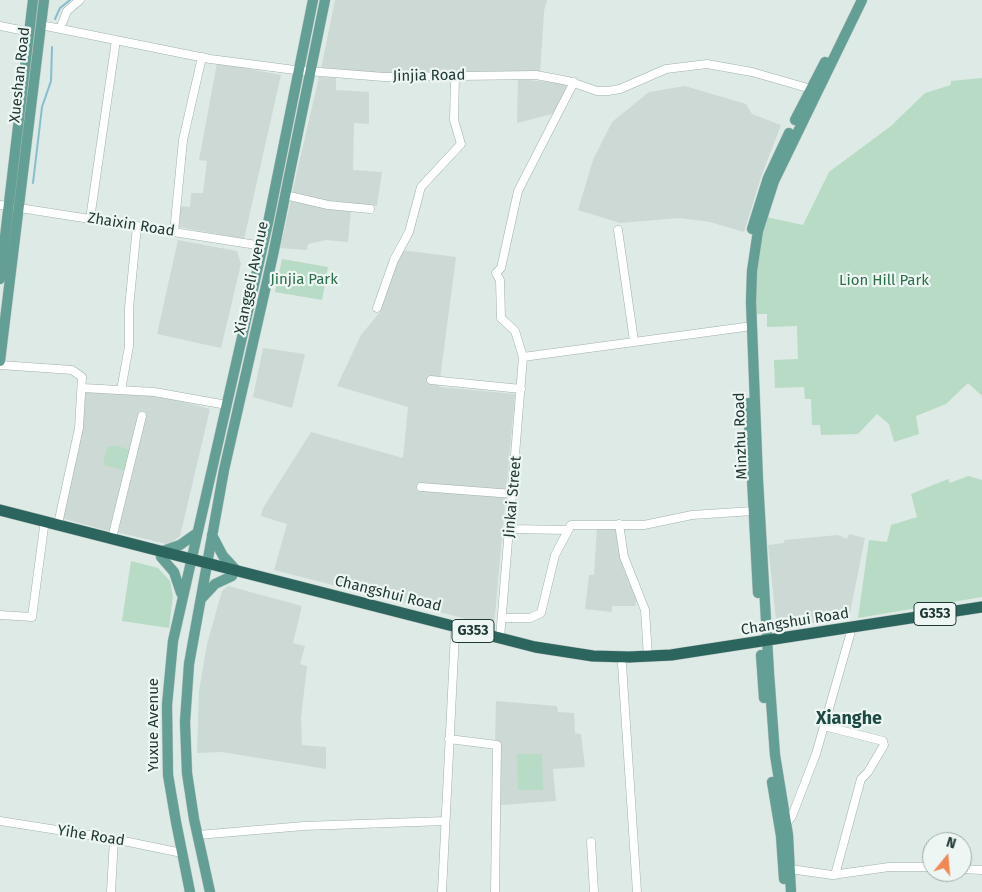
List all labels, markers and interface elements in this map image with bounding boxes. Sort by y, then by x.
street label: Xueshan Road [6,26,34,124]
street label: Jinjia Road [392,66,466,86]
street label: Zhaixin Road [86,209,176,241]
street label: Xianggeli Avenue [231,220,273,336]
park label: Jinjia Park [270,271,338,289]
park label: Lion Hill Park [839,272,929,290]
street label: Minzhu Road [730,392,752,480]
street label: Jinkai Street [500,455,526,539]
street label: Changshui Road [333,572,443,616]
road number: G353 [914,602,956,626]
street label: Changshui Road [740,605,850,639]
road number: G353 [452,620,494,642]
street label: Yuxue Avenue [145,678,163,772]
district label: Xianghe [816,708,882,730]
street label: Yihe Road [56,822,126,850]
north arrow [922,832,972,882]
text: N [944,834,958,853]

